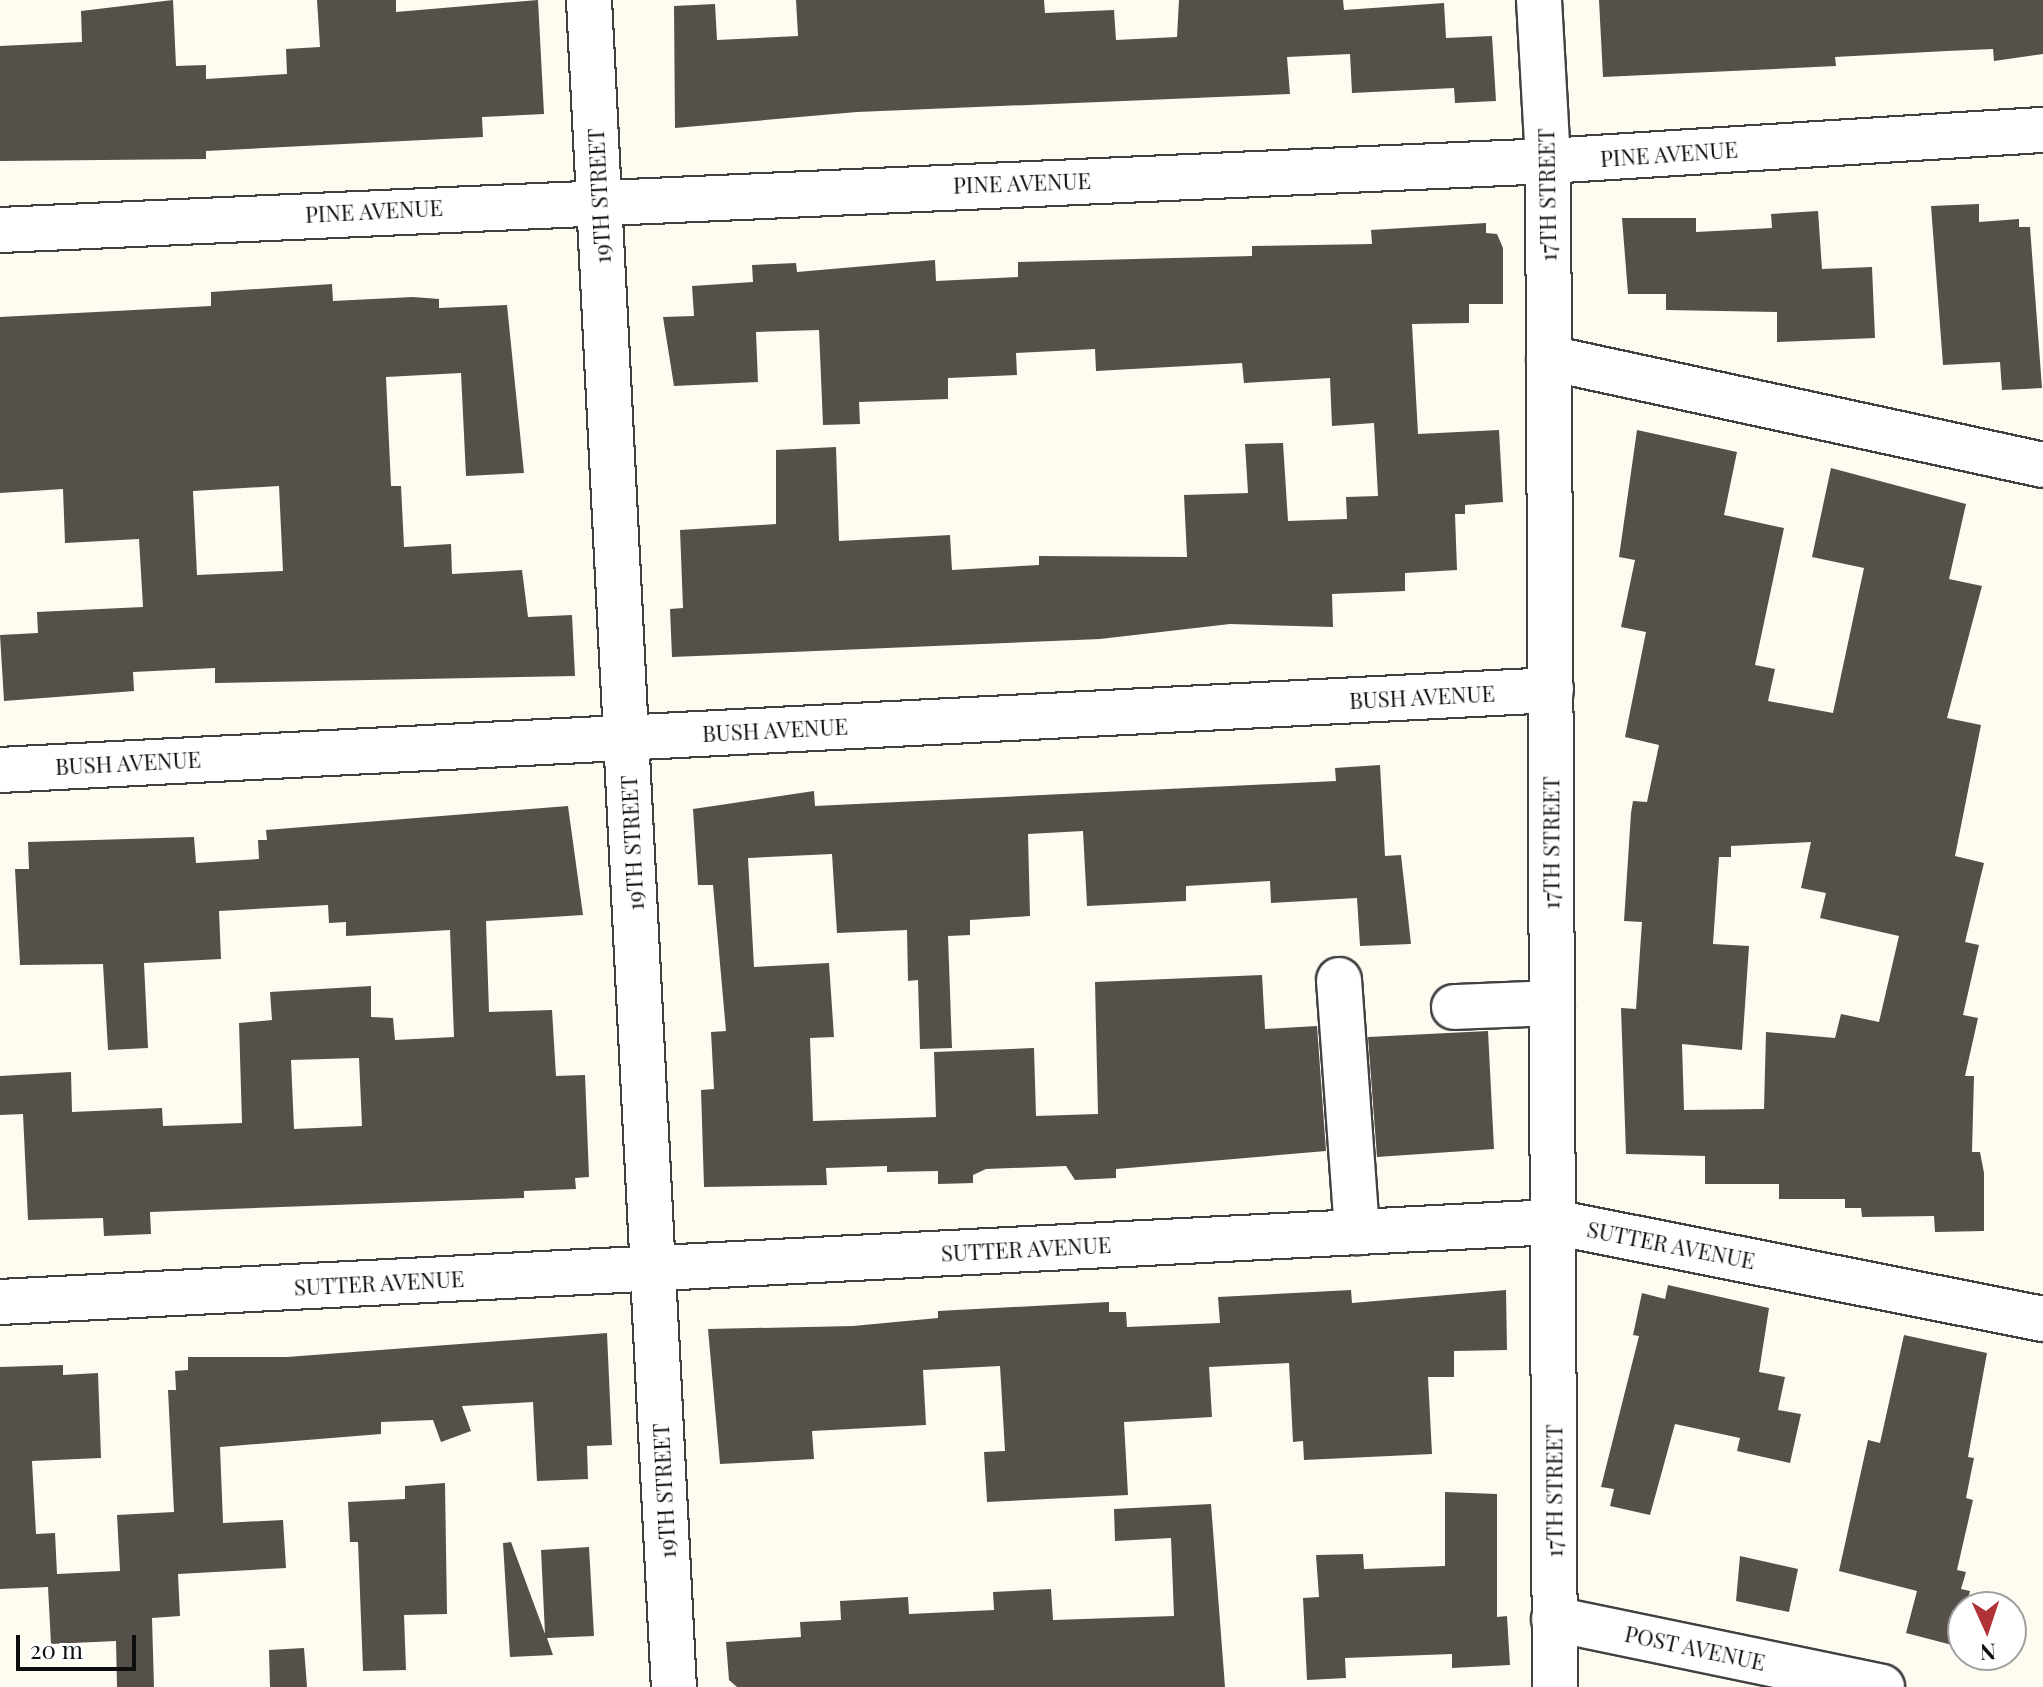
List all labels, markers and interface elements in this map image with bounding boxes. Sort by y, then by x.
street label: 19TH STREET [582,128,616,264]
street label: 17TH STREET [1533,128,1561,262]
street label: PINE AVENUE [1599,136,1739,172]
street label: PINE AVENUE [952,167,1092,199]
street label: PINE AVENUE [304,194,444,228]
street label: BUSH AVENUE [1348,680,1496,714]
street label: BUSH AVENUE [701,713,849,747]
street label: BUSH AVENUE [54,746,202,780]
street label: 19TH STREET [615,775,649,911]
street label: 17TH STREET [1538,776,1564,910]
street label: SUTTER AVENUE [1584,1216,1758,1274]
street label: SUTTER AVENUE [940,1231,1112,1267]
street label: SUTTER AVENUE [293,1265,465,1301]
street label: 19TH STREET [647,1423,681,1559]
street label: 17TH STREET [1541,1424,1567,1558]
north arrow [1947,1591,2027,1671]
scale bar [20,1619,140,1669]
street label: POST AVENUE [1622,1620,1768,1676]
text: 20 m [30,1633,83,1665]
text: N [1979,1638,1997,1668]

